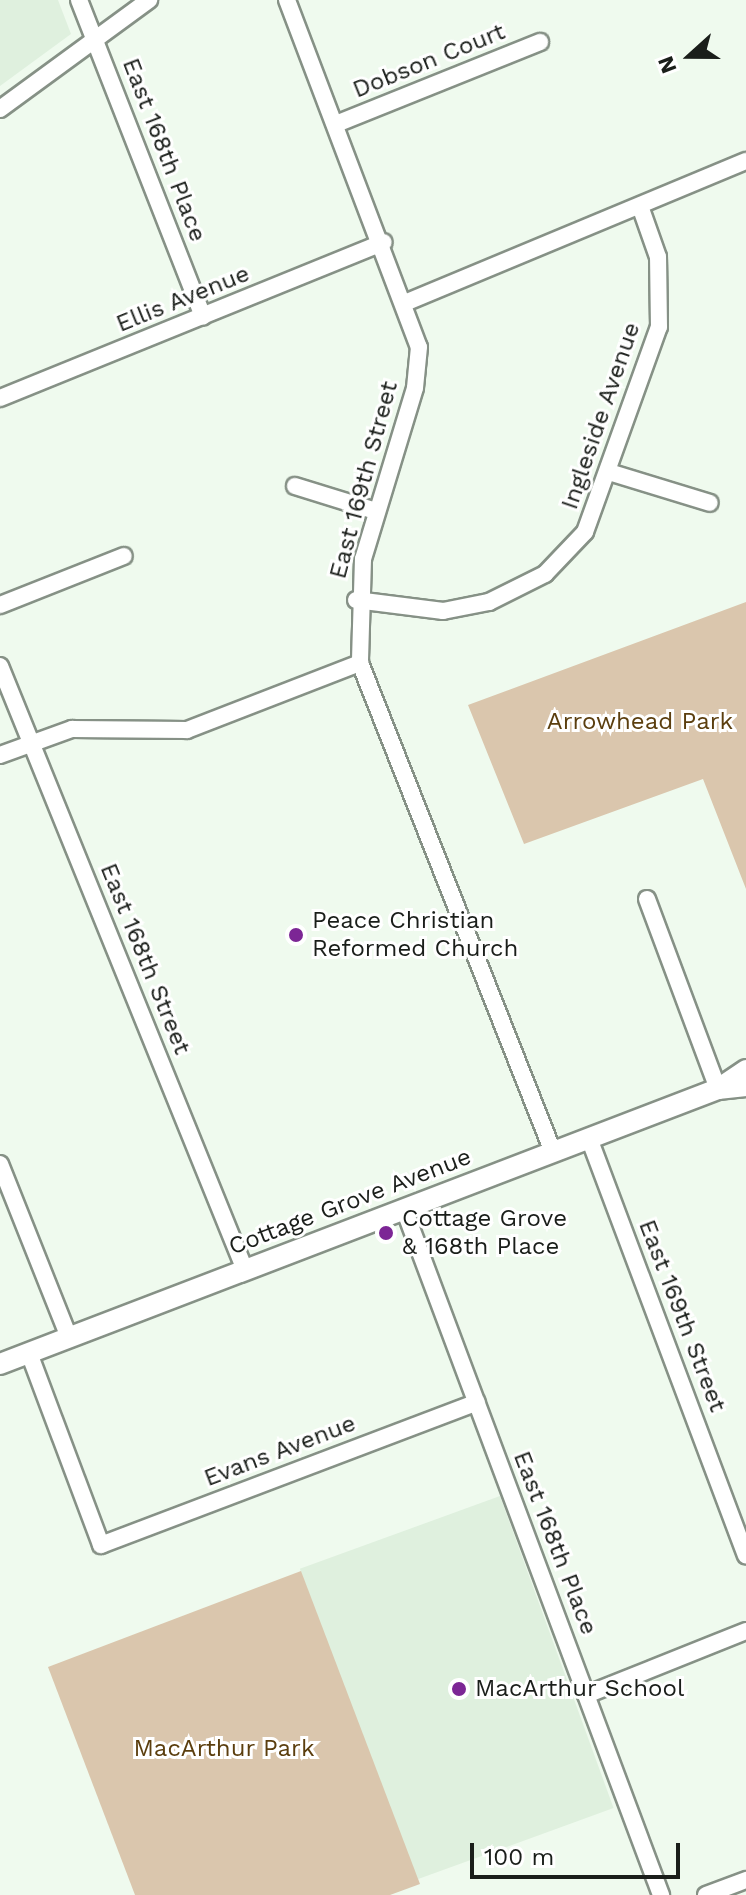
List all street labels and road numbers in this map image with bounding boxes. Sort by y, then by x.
street label: Dobson Court [349,17,509,105]
street label: East 168th Place [116,54,212,246]
street label: Ellis Avenue [112,259,254,339]
street label: Ingleside Avenue [555,318,647,514]
street label: East 169th Street [324,378,404,582]
street label: East 168th Street [93,859,197,1059]
street label: Cottage Grove Avenue [224,1142,476,1262]
street label: East 169th Street [632,1216,732,1416]
street label: Evans Avenue [200,1409,360,1493]
street label: East 168th Place [507,1447,603,1639]

